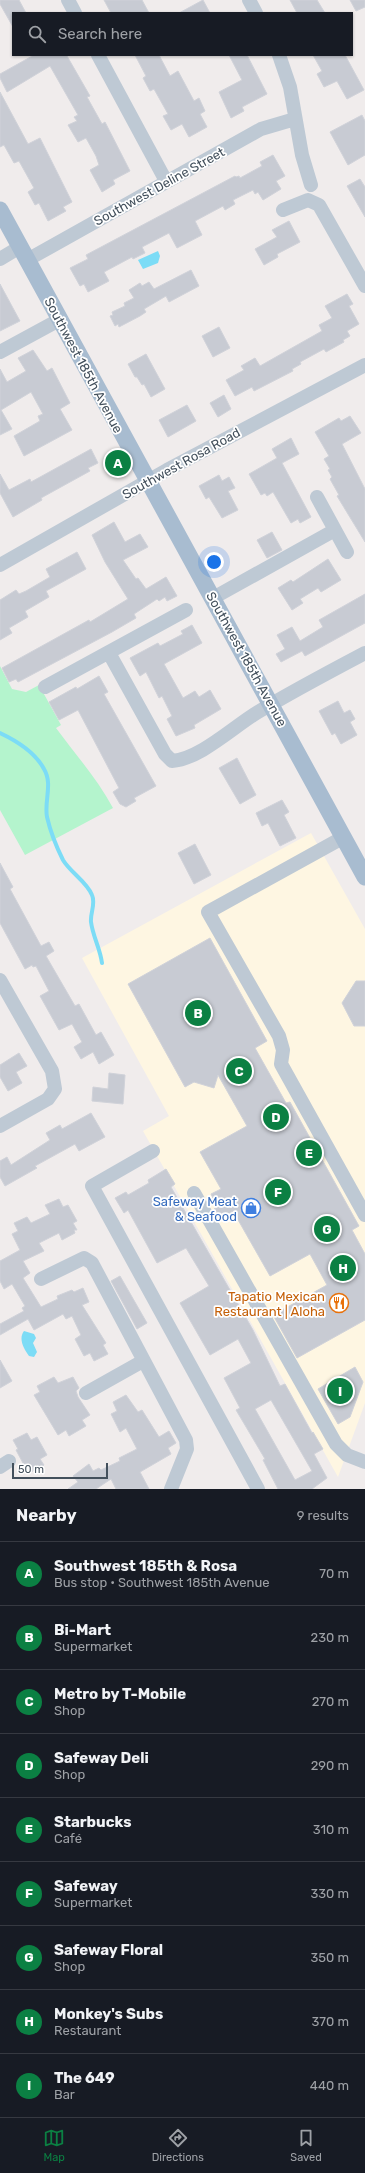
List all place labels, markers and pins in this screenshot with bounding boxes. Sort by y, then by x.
pin: A [105,448,131,478]
pin: B [185,998,211,1028]
pin: C [226,1056,252,1086]
pin: D [263,1102,289,1132]
pin: E [296,1138,322,1168]
pin: F [265,1177,291,1207]
place label: Safeway Meat & Seafood [153,1194,237,1224]
shop icon: Safeway Meat & Seafood [240,1197,262,1219]
pin: G [314,1214,340,1244]
pin: H [330,1253,356,1283]
place label: Tapatio Mexican Restaurant | Aloha [214,1289,325,1319]
restaurant icon: Tapatio Mexican Restaurant | Aloha [328,1292,350,1314]
pin: I [327,1376,353,1406]

